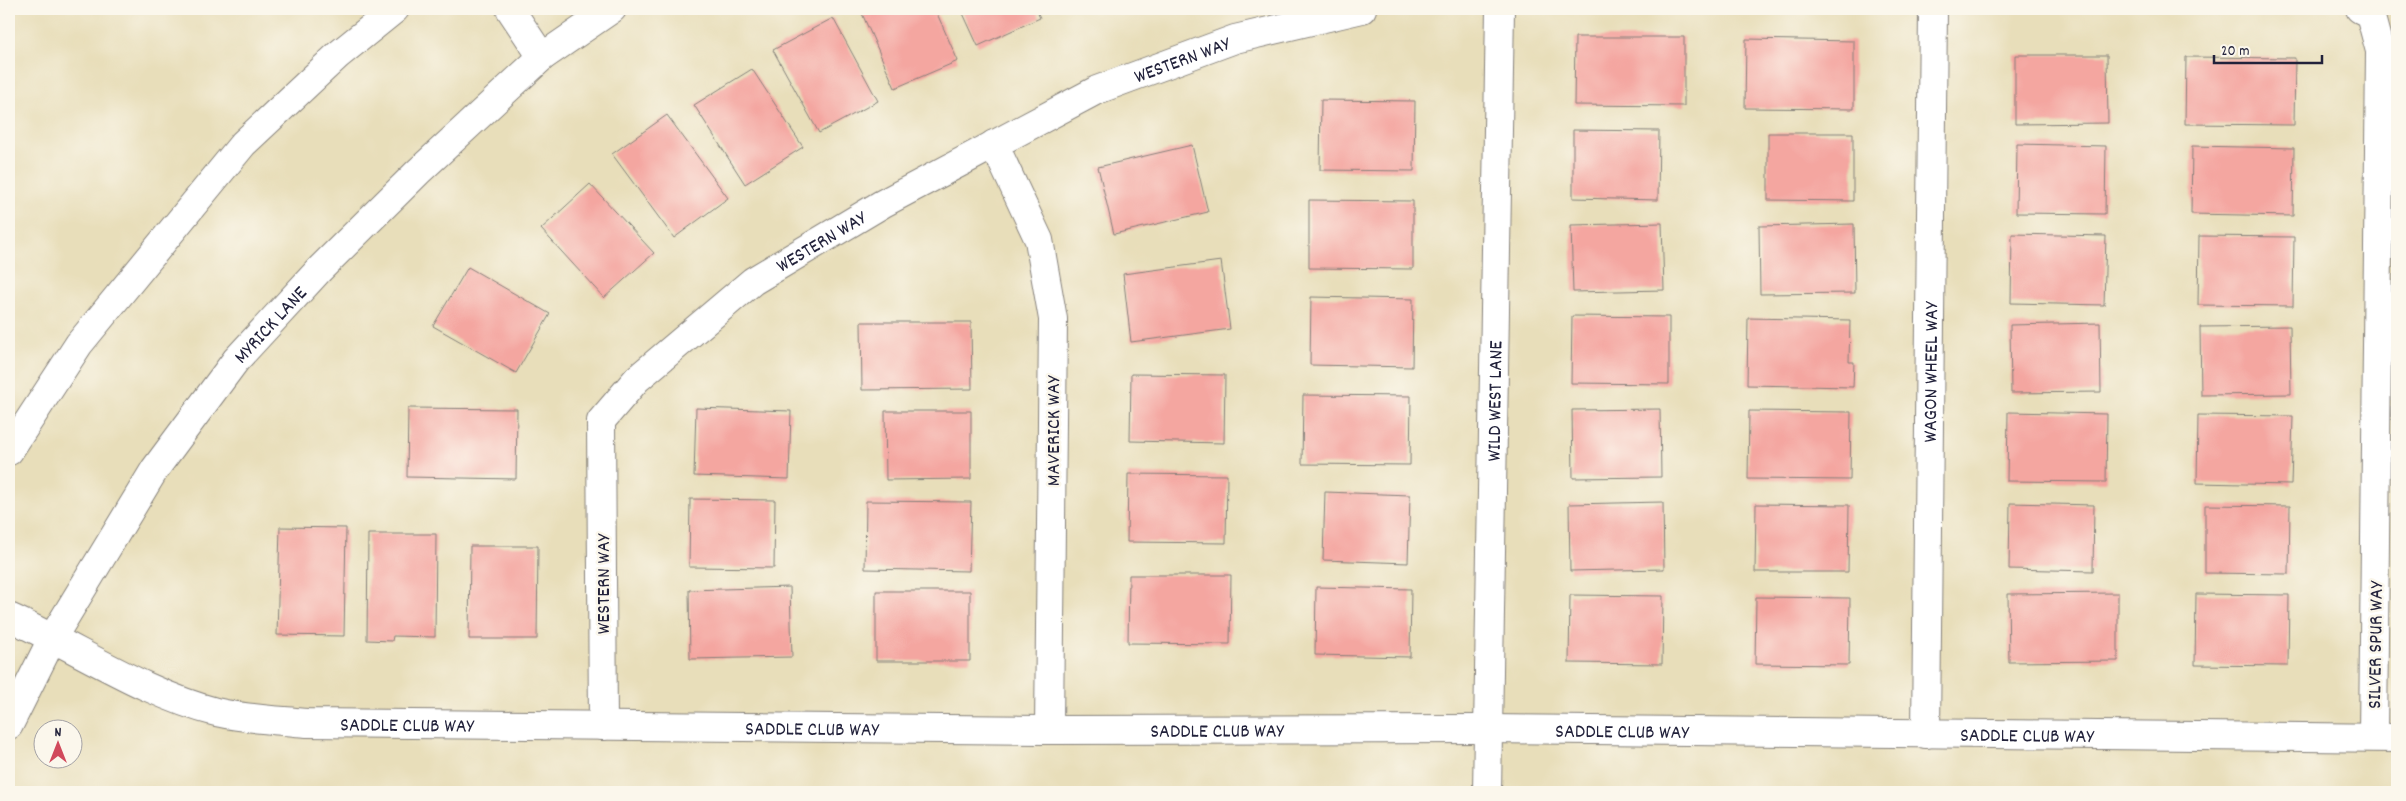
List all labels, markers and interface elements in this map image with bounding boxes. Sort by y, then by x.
street label: WESTERN WAY [1131,31,1235,92]
scale bar [2214,32,2321,64]
text: 20 m [2221,41,2249,63]
street label: WESTERN WAY [772,205,873,281]
street label: MYRICK LANE [228,281,315,371]
street label: WAGON WHEEL WAY [1918,301,1947,443]
street label: WILD WEST LANE [1481,340,1511,462]
street label: MAVERICK WAY [1041,375,1069,486]
street label: WESTERN WAY [591,533,619,634]
street label: SILVER SPUR WAY [2362,580,2392,709]
street label: SADDLE CLUB WAY [340,712,475,742]
street label: SADDLE CLUB WAY [745,716,880,745]
north arrow [32,718,82,768]
street label: SADDLE CLUB WAY [1150,718,1285,747]
street label: SADDLE CLUB WAY [1555,719,1690,748]
text: N [55,723,62,743]
street label: SADDLE CLUB WAY [1960,723,2095,752]

